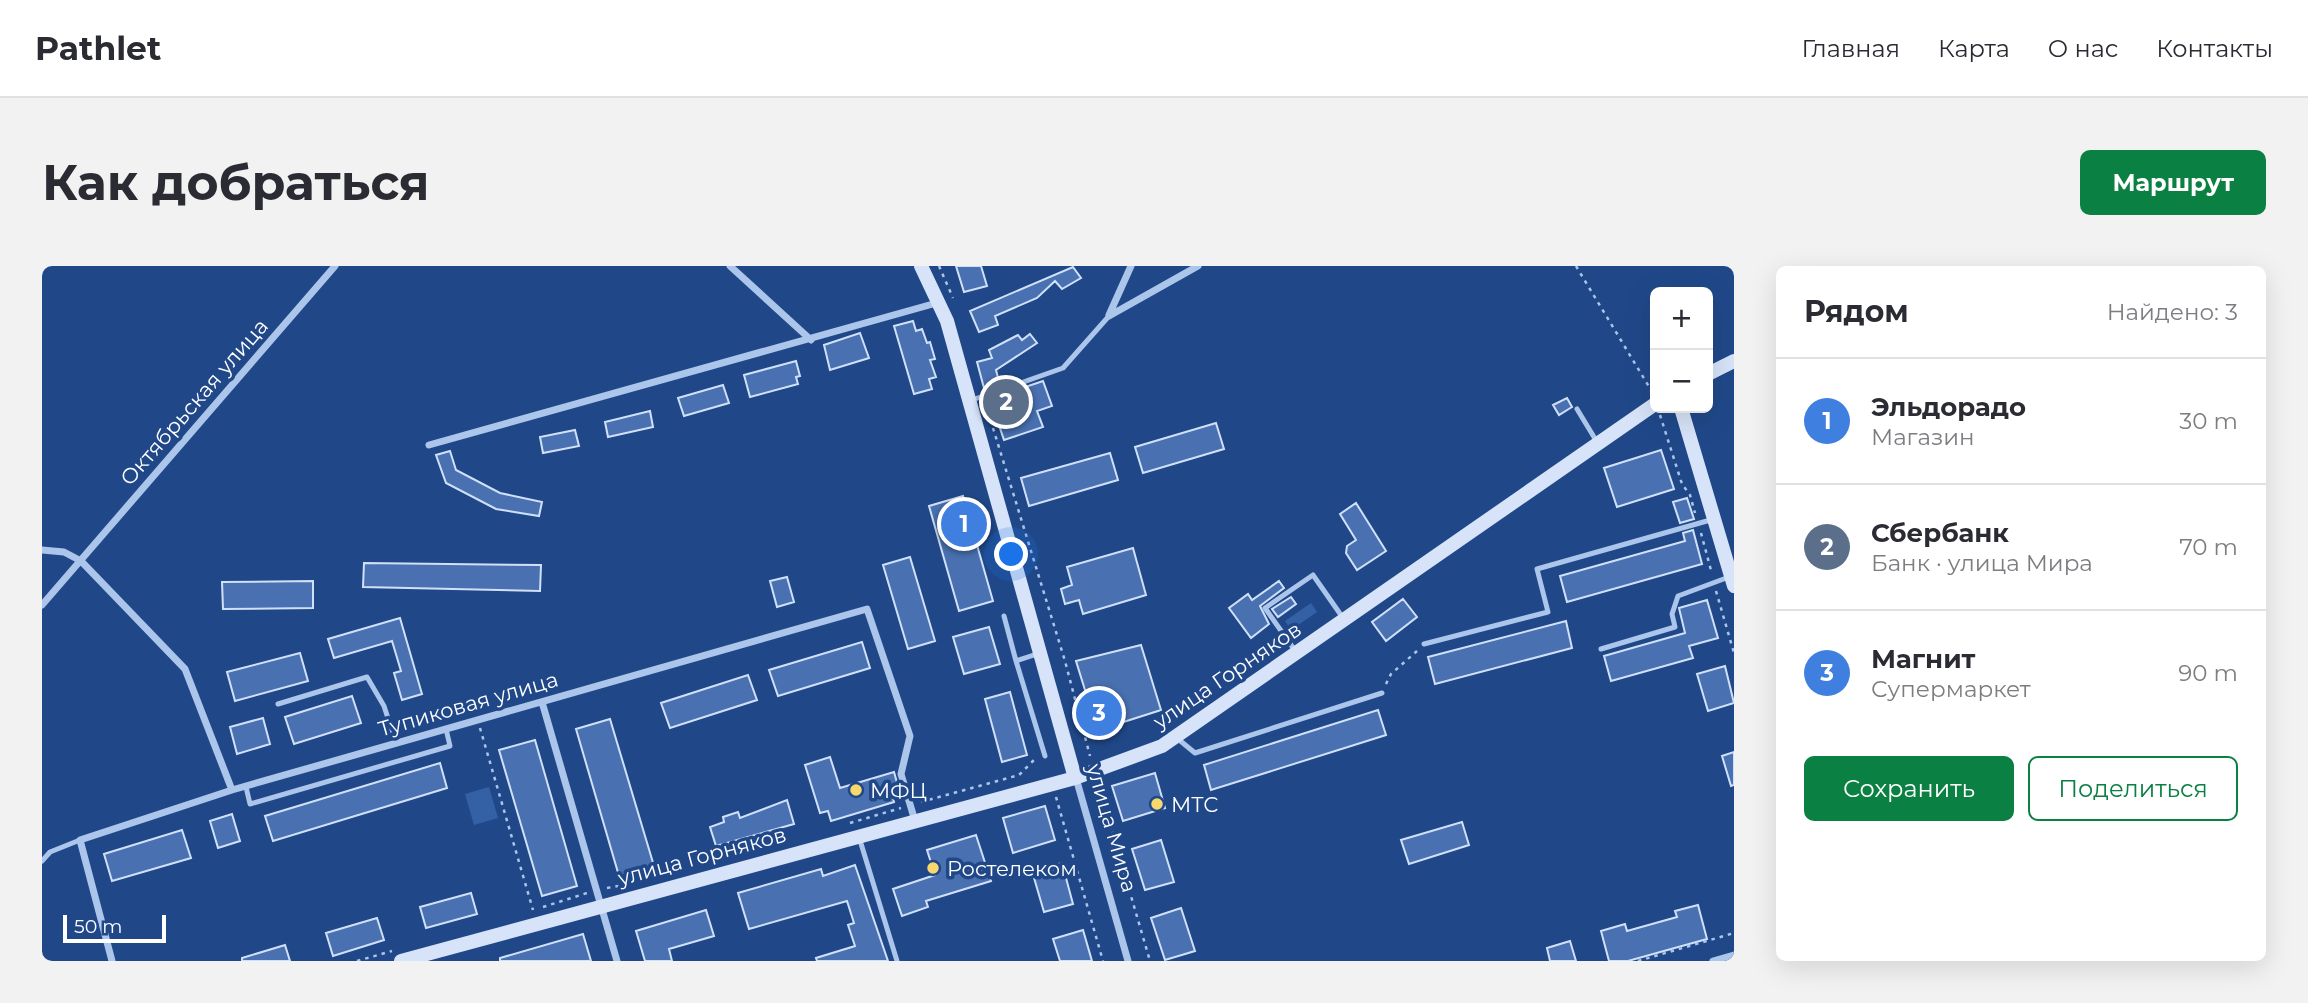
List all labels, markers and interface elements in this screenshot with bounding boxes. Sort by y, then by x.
text: Pathlet [35,28,161,68]
text: Главная [1802,34,1900,63]
text: Карта [1938,34,2010,63]
text: О нас [2048,34,2118,63]
text: Контакты [2156,34,2273,63]
button: Маршрут [2080,150,2266,215]
text: Как добраться [42,153,430,212]
map controls [1650,287,1713,413]
button: + [1650,287,1713,350]
text: Рядом [1804,293,1909,330]
text: Найдено: 3 [2107,298,2238,326]
street label: Октябрьская улица [115,314,273,490]
button: − [1650,350,1713,413]
pin: 2 [983,376,1029,428]
text: Эльдорадо [1871,391,2026,423]
text: 1 [1822,407,1832,435]
text: 30 m [2179,407,2238,435]
text: Магазин [1871,423,1975,451]
pin: 1 [941,498,987,550]
text: Сбербанк [1871,517,2009,549]
text: 2 [1820,533,1834,561]
text: 70 m [2179,533,2238,561]
your location [994,537,1028,571]
text: Банк · улица Мира [1871,549,2093,577]
street label: улица Горняков [1147,616,1306,734]
text: Магнит [1871,643,1976,675]
text: 3 [1820,659,1834,687]
text: 90 m [2178,659,2238,687]
street label: Тупиковая улица [375,666,561,742]
text: Супермаркет [1871,675,2031,703]
pin: 3 [1076,687,1122,739]
button: Сохранить [1804,756,2014,821]
button: Поделиться [2028,756,2238,821]
street label: улица Мира [1081,760,1142,895]
place label: МФЦ [870,778,927,803]
marker: МФЦ [848,782,864,798]
place label: МТС [1171,792,1218,817]
marker: МТС [1149,796,1165,812]
street label: улица Горняков [614,822,789,891]
place label: Ростелеком [947,856,1077,881]
marker: Ростелеком [925,860,941,876]
scale bar [63,912,166,944]
text: 50 m [74,915,122,938]

